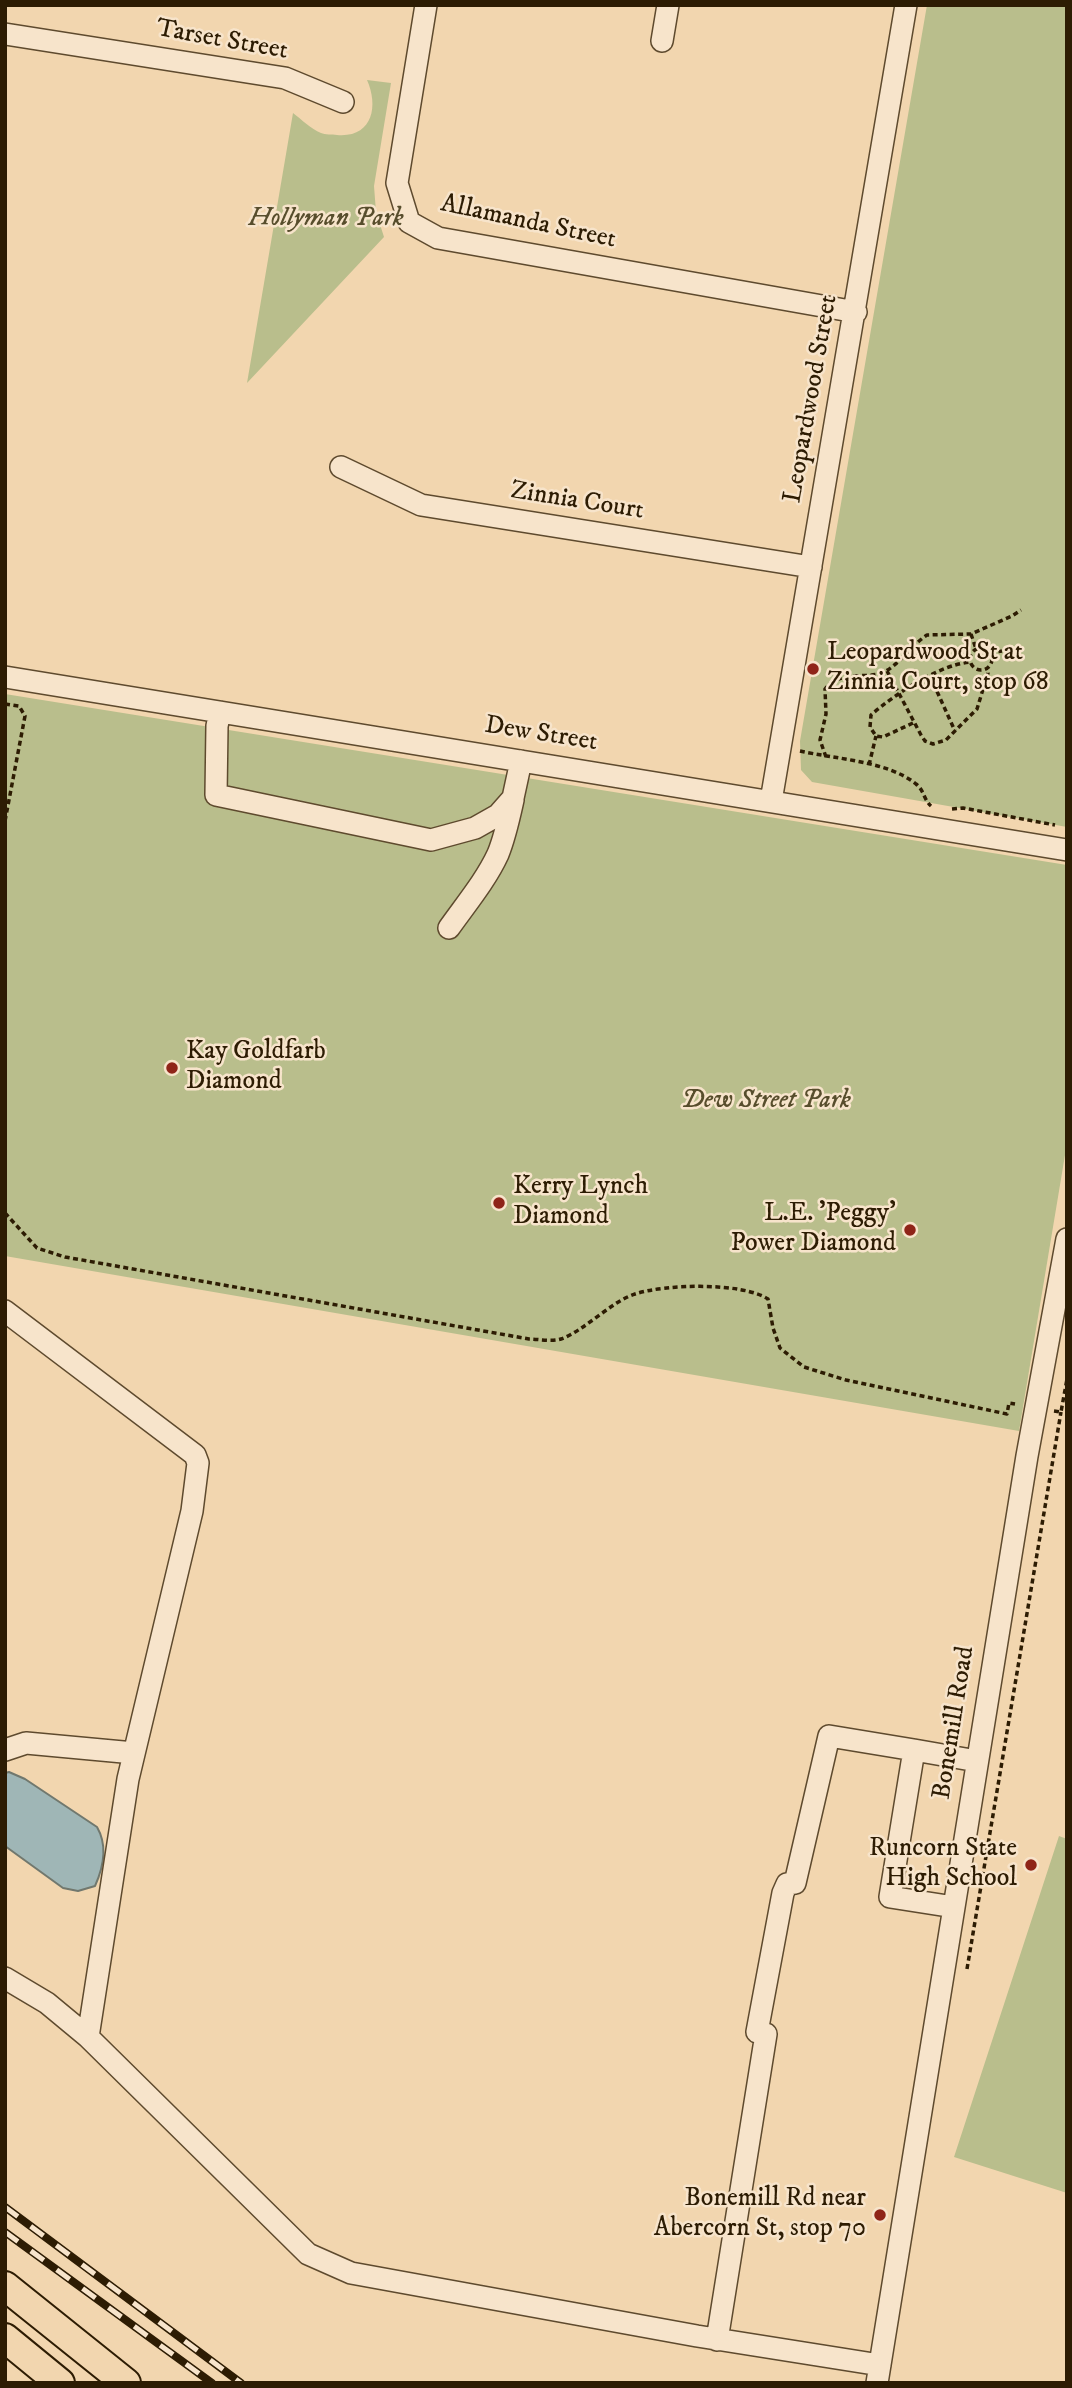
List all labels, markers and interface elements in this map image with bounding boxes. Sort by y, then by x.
street label: Tarset Street [154,14,290,68]
street label: Allamanda Street [438,189,618,257]
park label: Hollyman Park [248,204,404,236]
street label: Leopardwood Street [778,293,846,505]
street label: Zinnia Court [508,476,646,528]
place label: Leopardwood St at Zinnia Court, stop 68 [827,638,1049,700]
marker: Leopardwood St at Zinnia Court, stop 68 [805,661,821,677]
street label: Dew Street [482,711,600,759]
place label: Kay Goldfarb Diamond [186,1037,326,1098]
marker: Kay Goldfarb Diamond [164,1060,180,1076]
park label: Dew Street Park [681,1086,851,1118]
place label: Kerry Lynch Diamond [513,1172,648,1234]
marker: Kerry Lynch Diamond [491,1195,507,1211]
place label: L.E. 'Peggy' Power Diamond [730,1199,896,1260]
marker: L.E. 'Peggy' Power Diamond [902,1222,918,1238]
street label: Bonemill Road [927,1644,983,1802]
place label: Runcorn State High School [869,1834,1017,1896]
marker: Runcorn State High School [1023,1857,1039,1873]
place label: Bonemill Rd near Abercorn St, stop 70 [654,2184,866,2246]
marker: Bonemill Rd near Abercorn St, stop 70 [872,2207,888,2223]

